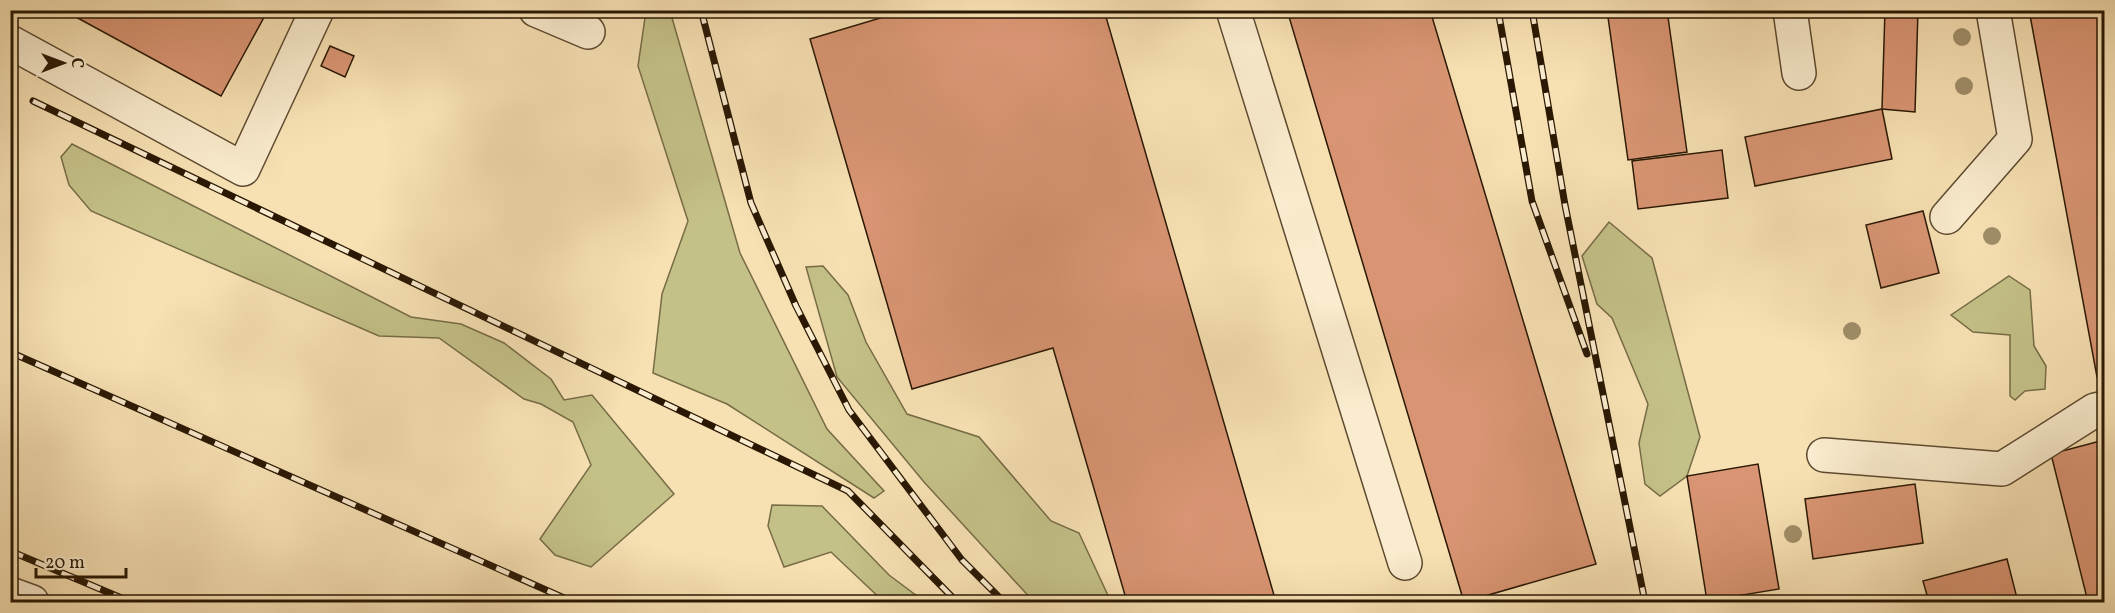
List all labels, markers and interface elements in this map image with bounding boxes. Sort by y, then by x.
north arrow [33,33,93,93]
text: С [65,58,87,68]
scale bar [36,541,126,579]
text: 20 m [45,551,85,576]

